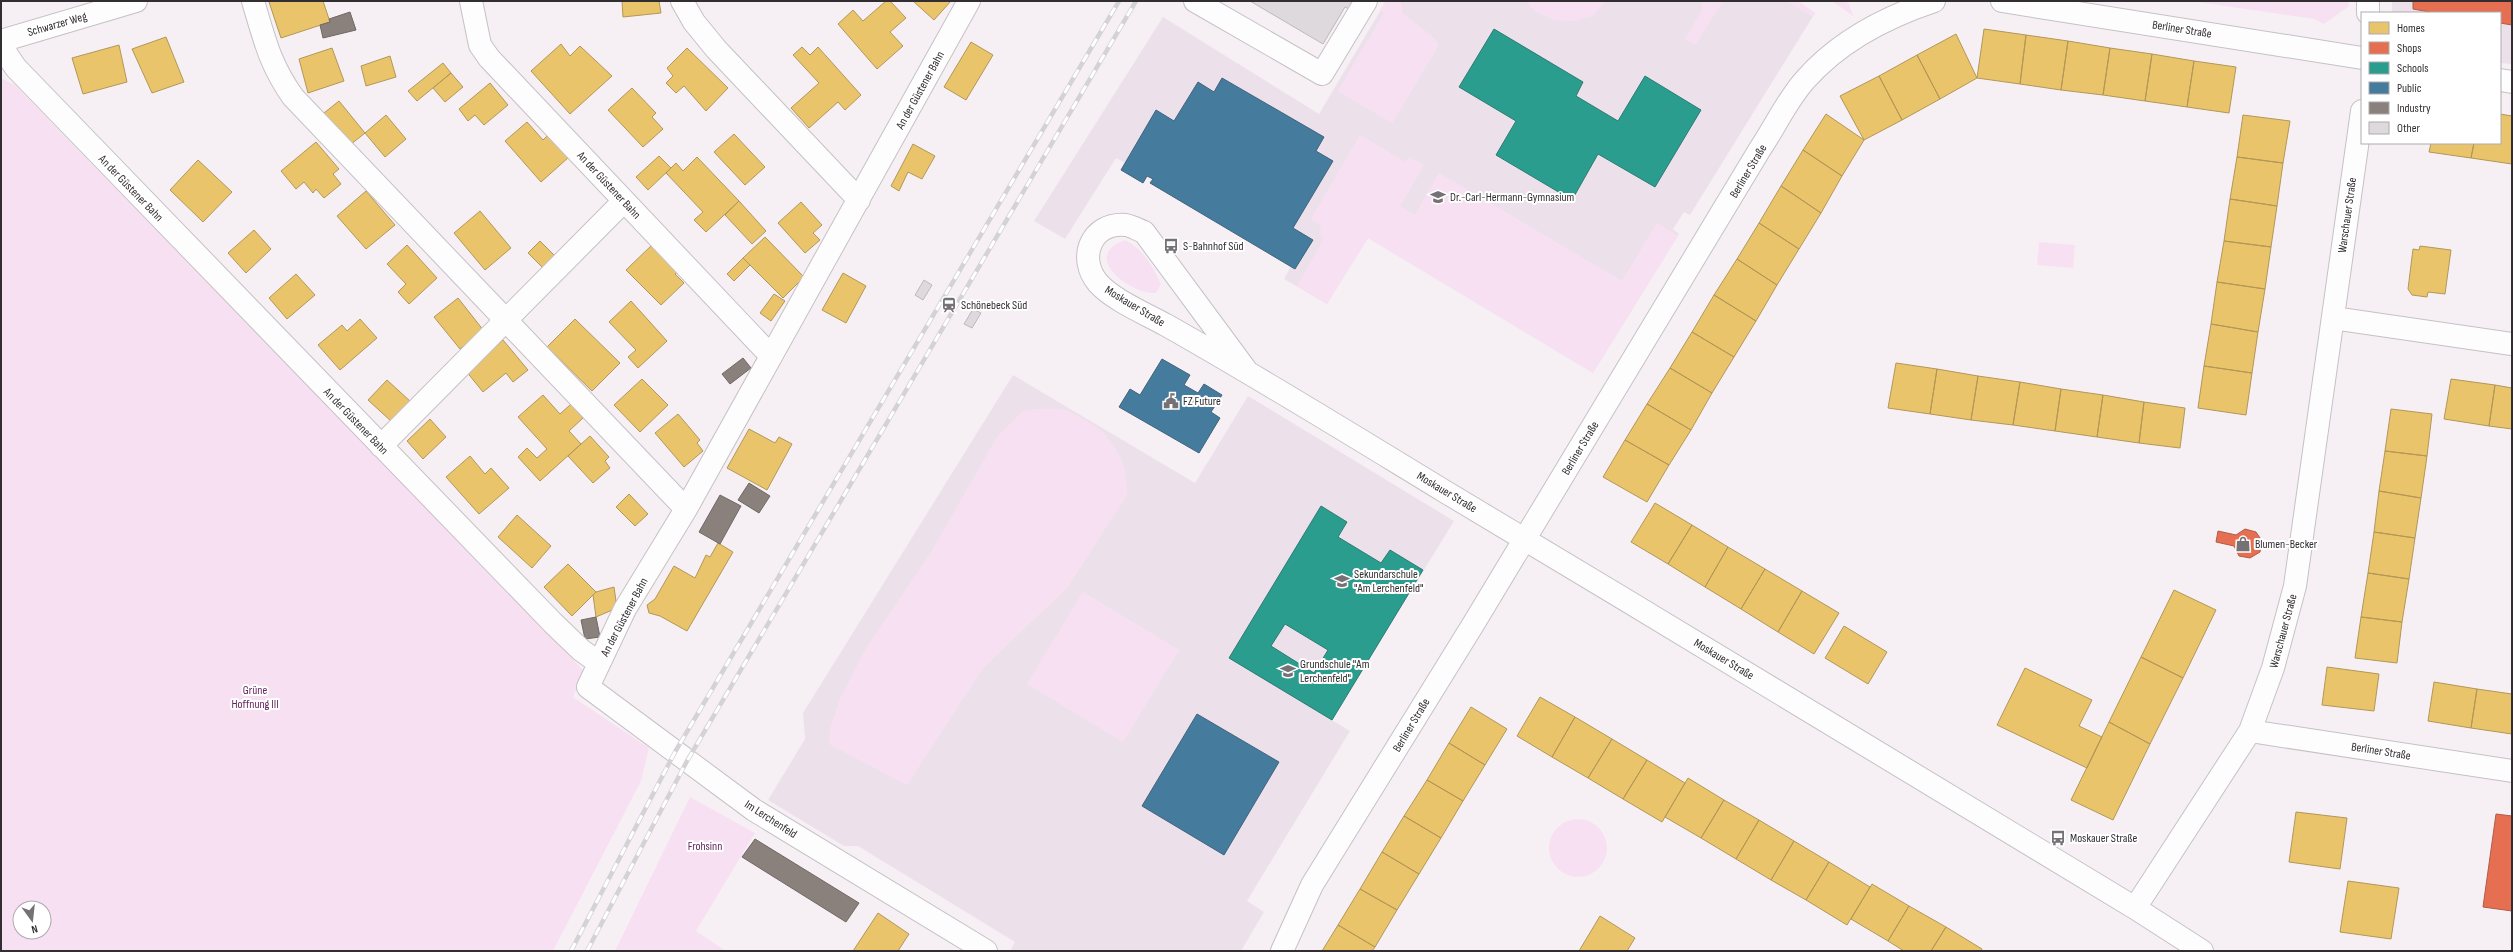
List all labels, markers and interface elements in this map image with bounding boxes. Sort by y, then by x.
street label: Schwarzer Weg [26,9,89,40]
legend [2361,12,2501,144]
street label: Berliner Straße [2151,17,2213,42]
text: Homes [2397,21,2425,36]
text: Shops [2397,41,2422,56]
street label: An der Güstener Bahn [892,49,948,133]
text: Schools [2397,61,2429,76]
text: Public [2397,81,2422,96]
text: Industry [2397,101,2431,116]
text: Other [2397,121,2421,136]
street label: Berliner Straße [1727,141,1770,201]
street label: An der Güstener Bahn [573,148,644,222]
street label: An der Güstener Bahn [94,151,166,225]
street label: Warschauer Straße [2335,176,2360,254]
school or university icon: Dr.-Carl-Hermann-Gymnasium [1429,188,1447,206]
place label: Dr.-Carl-Hermann-Gymnasium [1450,190,1575,205]
bus stop icon: S-Bahnhof Süd [1162,237,1180,255]
place label: S-Bahnhof Süd [1183,239,1244,254]
street label: Moskauer Straße [1102,283,1168,330]
station icon: Schönebeck Süd [940,296,958,314]
place label: Schönebeck Süd [961,298,1027,313]
street label: An der Güstener Bahn [319,384,391,458]
public building icon: FZ Future [1162,392,1180,410]
place label: FZ Future [1183,394,1221,409]
street label: Berliner Straße [1559,418,1602,478]
street label: Moskauer Straße [1414,469,1480,516]
shop icon: Blumen-Becker [2234,535,2252,553]
place label: Blumen-Becker [2255,537,2318,552]
place label: Sekundarschule "Am Lerchenfeld" [1354,567,1424,596]
school or university icon: Sekundarschule "Am Lerchenfeld" [1333,572,1351,590]
street label: An der Güstener Bahn [597,575,651,660]
street label: Warschauer Straße [2266,592,2301,670]
street label: Moskauer Straße [1691,636,1757,683]
place label: Grundschule "Am Lerchenfeld" [1300,657,1370,686]
school or university icon: Grundschule "Am Lerchenfeld" [1279,662,1297,680]
park label: Grüne Hoffnung III [231,683,279,712]
street label: Berliner Straße [1390,695,1433,755]
street label: Berliner Straße [2350,739,2412,764]
street label: Im Lerchenfeld [742,797,800,842]
bus stop icon: Moskauer Straße [2049,829,2067,847]
place label: Moskauer Straße [2070,831,2138,846]
park label: Frohsinn [688,839,722,854]
north arrow [12,900,52,940]
text: N [30,922,39,936]

